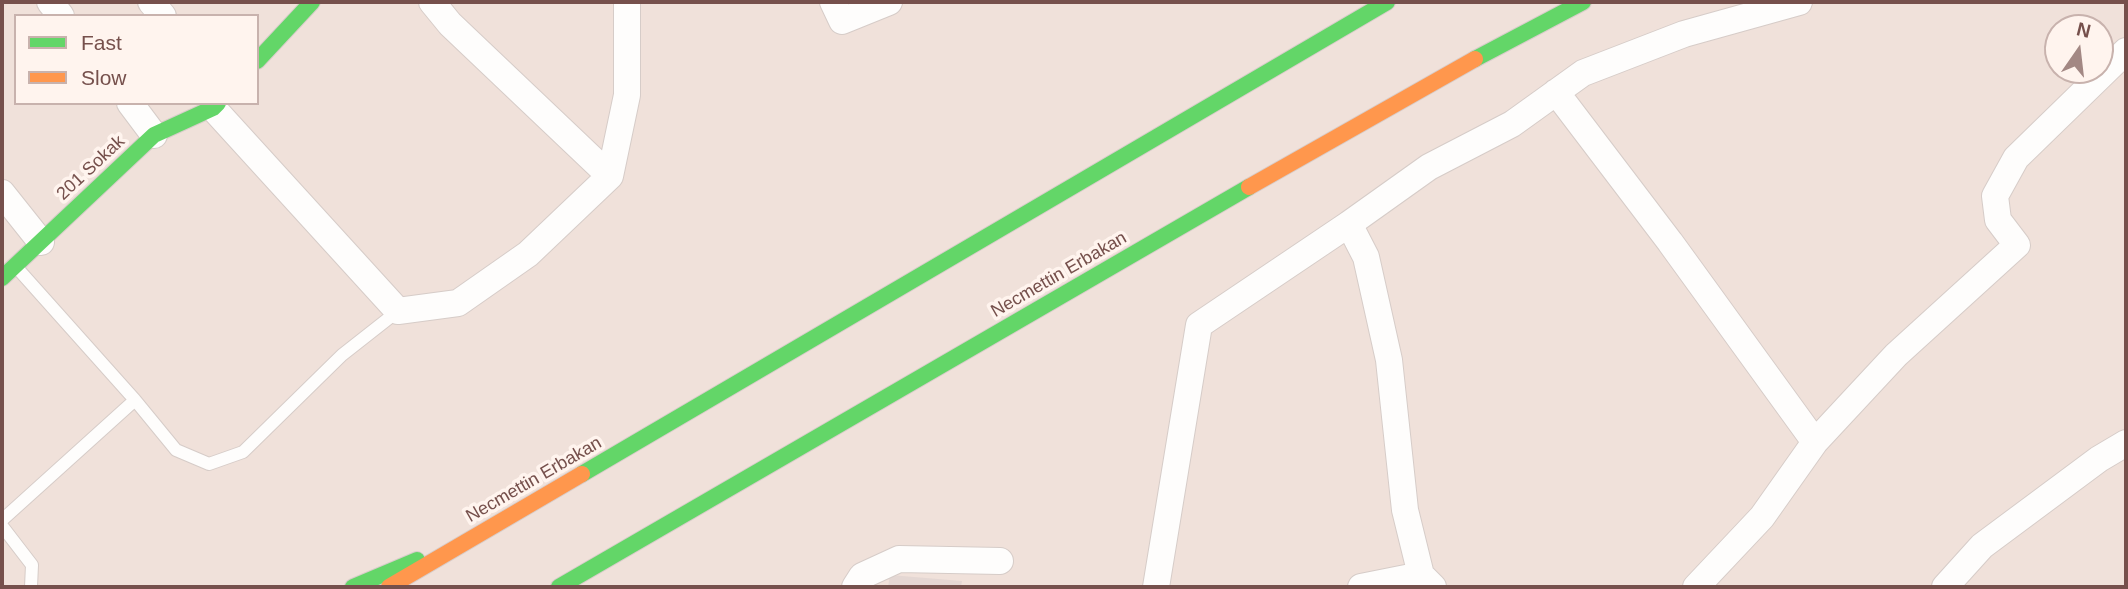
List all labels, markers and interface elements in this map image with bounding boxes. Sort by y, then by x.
legend [14,14,259,105]
north arrow [2044,14,2114,84]
text: N [2075,18,2093,42]
text: Fast [81,31,122,54]
text: Slow [81,66,127,89]
street label: 201 Sokak [53,131,129,205]
street label: Necmettin Erbakan [987,227,1131,323]
street label: Necmettin Erbakan [462,432,606,528]

